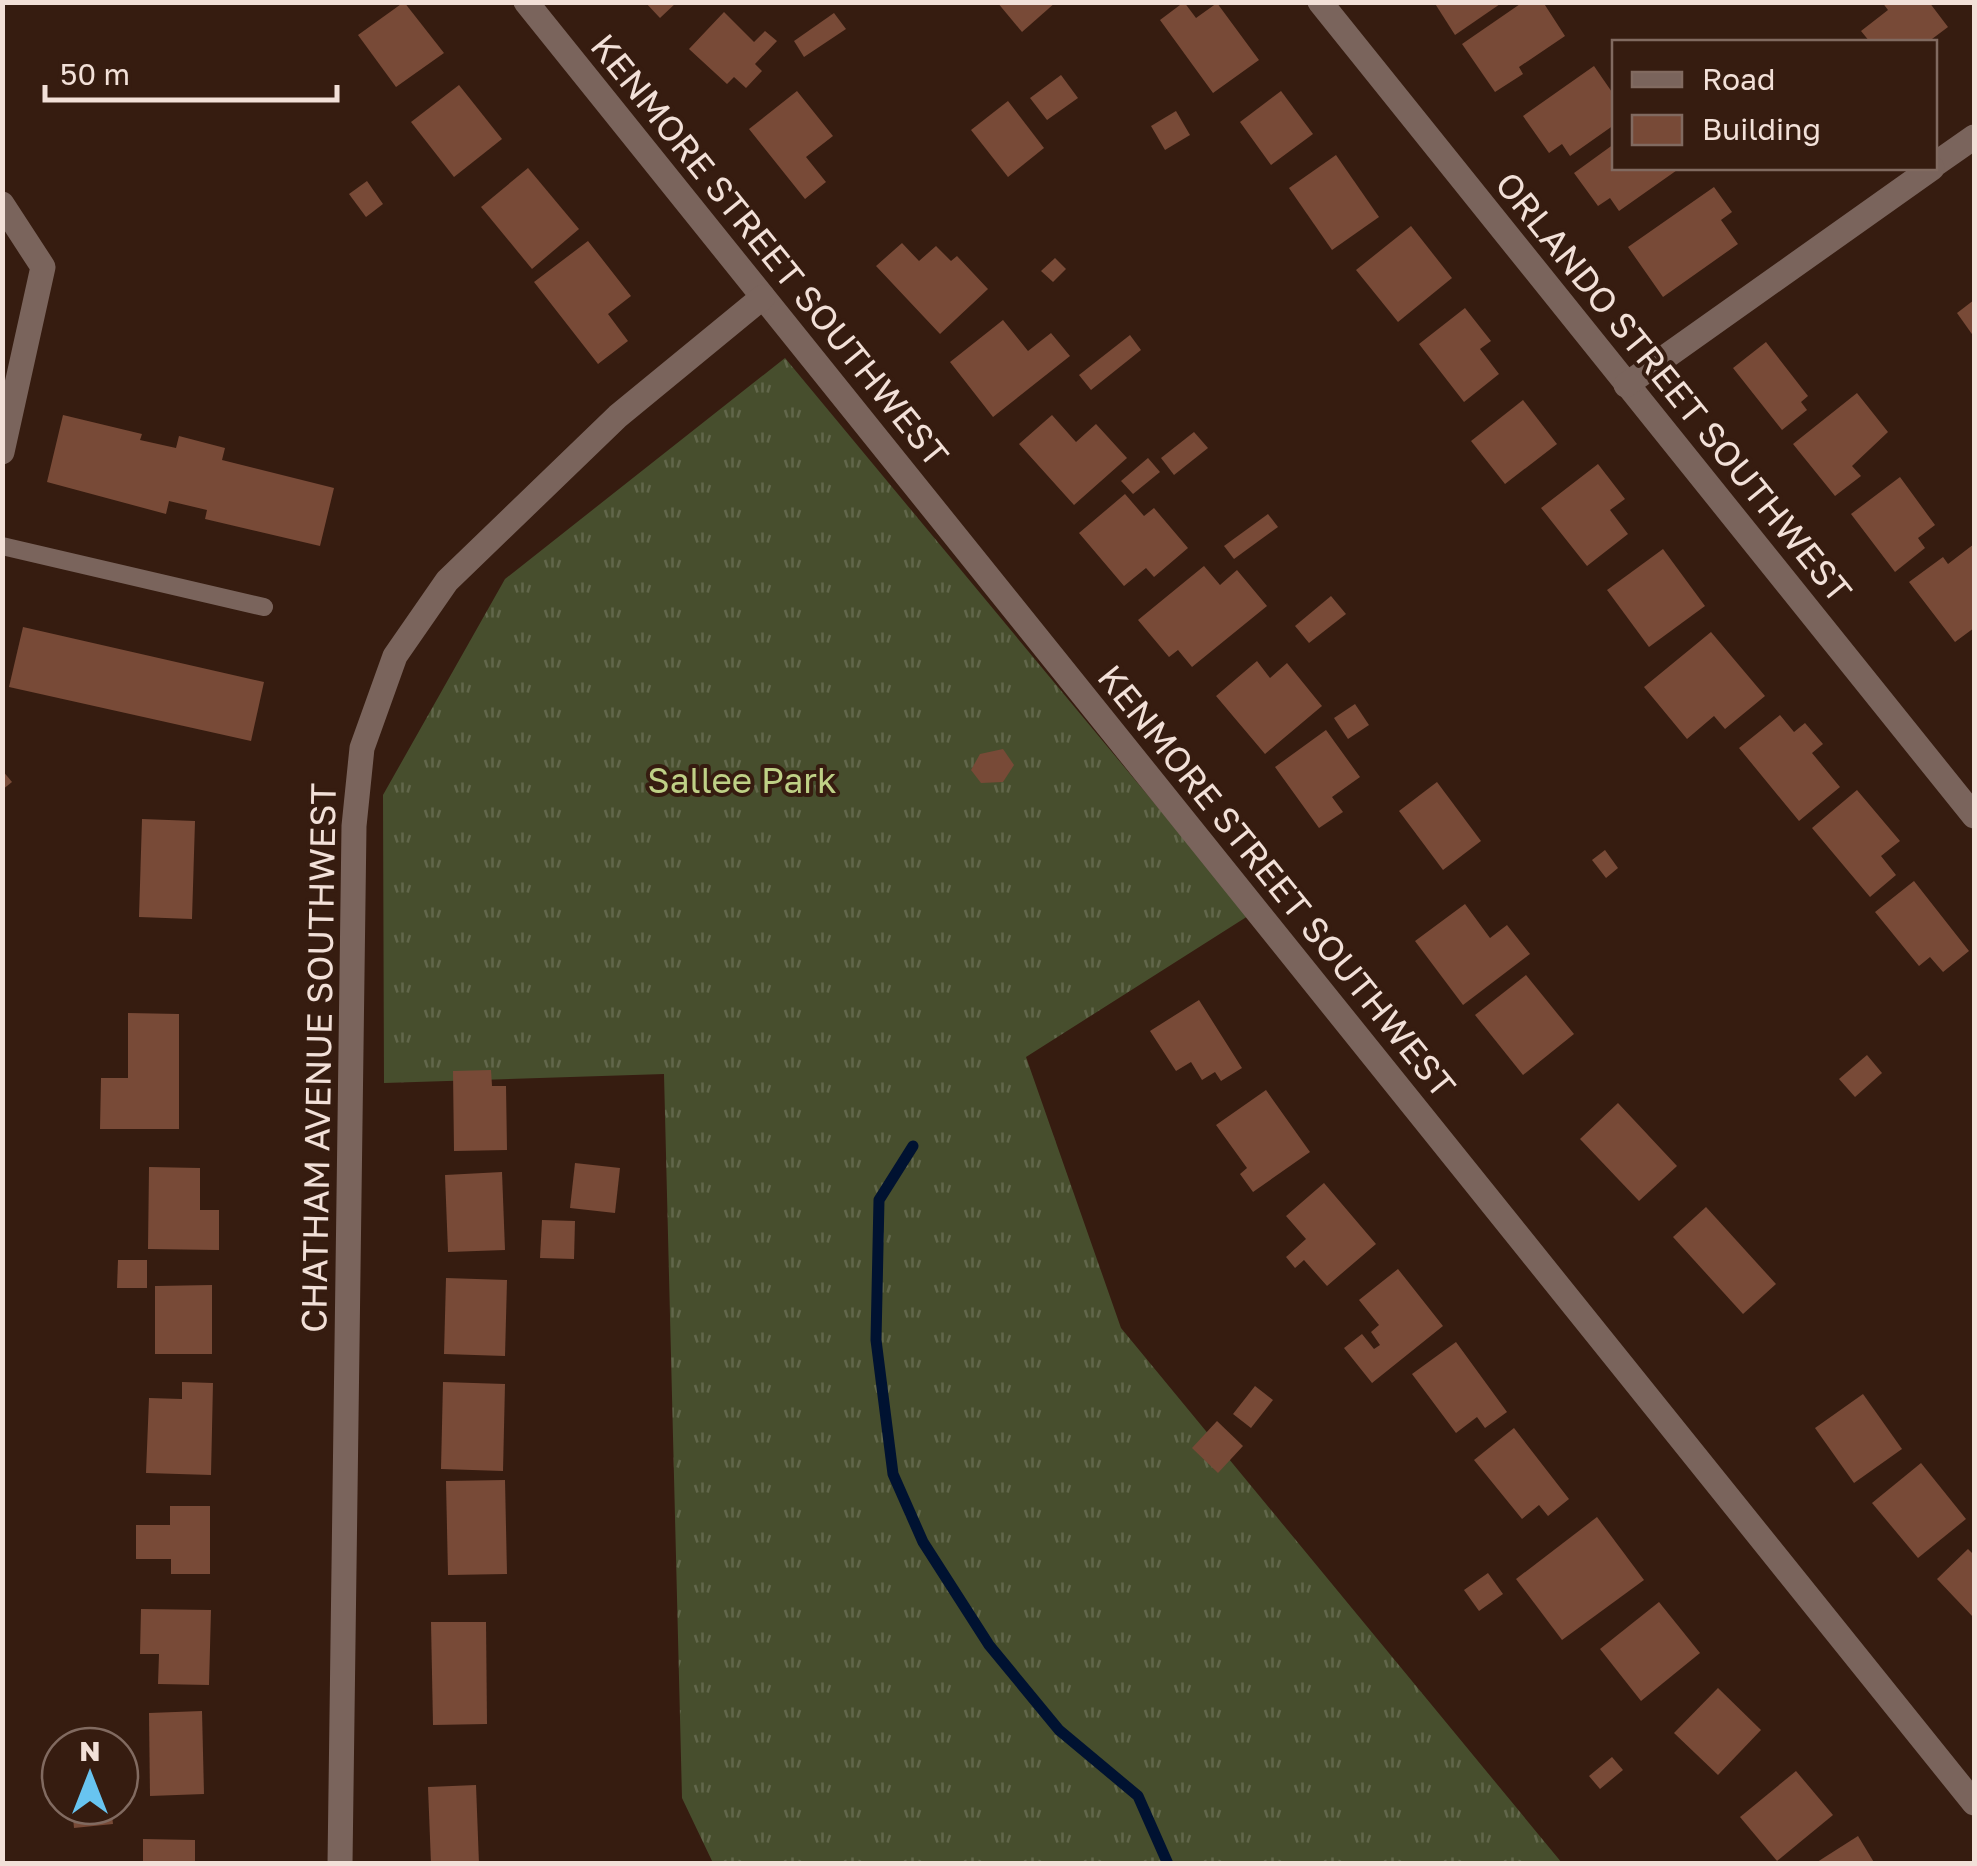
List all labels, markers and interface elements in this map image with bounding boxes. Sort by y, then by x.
street label: KENMORE STREET SOUTHWEST [583,25,957,475]
scale bar [45,40,338,102]
legend [1612,40,1937,170]
text: 50 m [60,56,130,92]
text: Road [1702,61,1776,97]
text: Building [1702,111,1821,147]
street label: ORLANDO STREET SOUTHWEST [1487,163,1861,611]
street label: KENMORE STREET SOUTHWEST [1090,656,1464,1106]
park label: Sallee Park [647,759,837,801]
street label: CHATHAM AVENUE SOUTHWEST [292,783,344,1333]
north arrow [40,1726,140,1826]
text: N [79,1734,101,1767]

